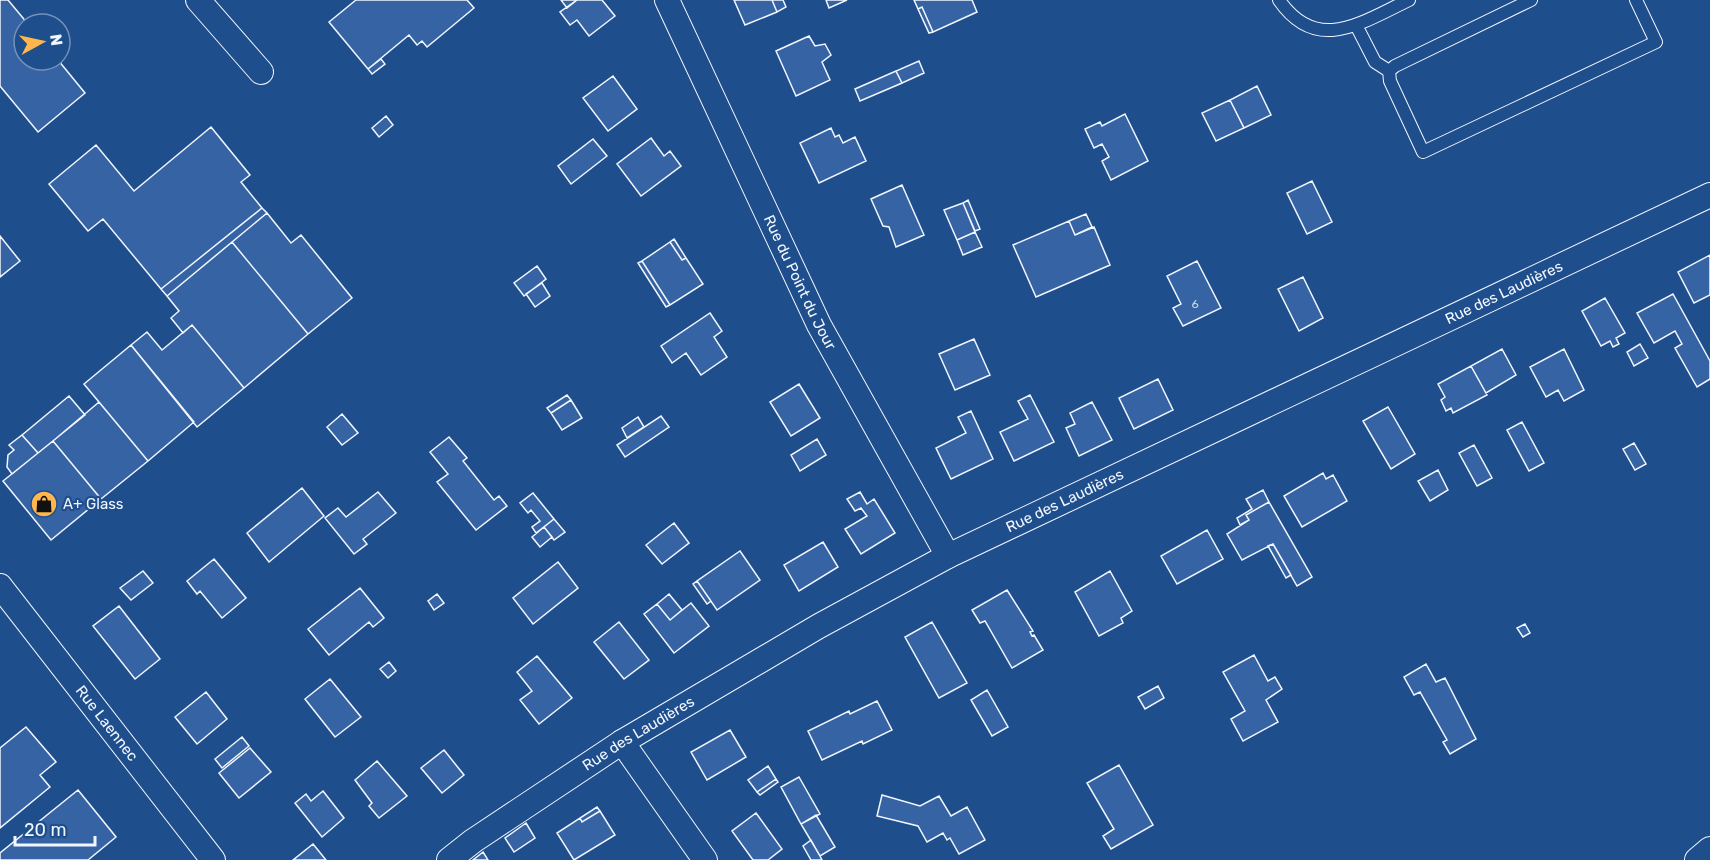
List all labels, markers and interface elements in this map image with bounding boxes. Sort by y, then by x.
north arrow [12,12,72,72]
text: N [46,33,67,47]
street label: Rue du Point du Jour [760,212,840,353]
street label: Rue des Laudières [1442,257,1566,328]
house number: 6 [1191,297,1199,311]
street label: Rue des Laudières [1003,465,1127,536]
shop icon: A+ Glass [29,489,59,519]
place label: A+ Glass [63,495,124,513]
street label: Rue Laennec [72,682,142,765]
street label: Rue des Laudières [579,692,698,775]
scale bar [15,809,94,847]
text: 20 m [24,819,66,841]

